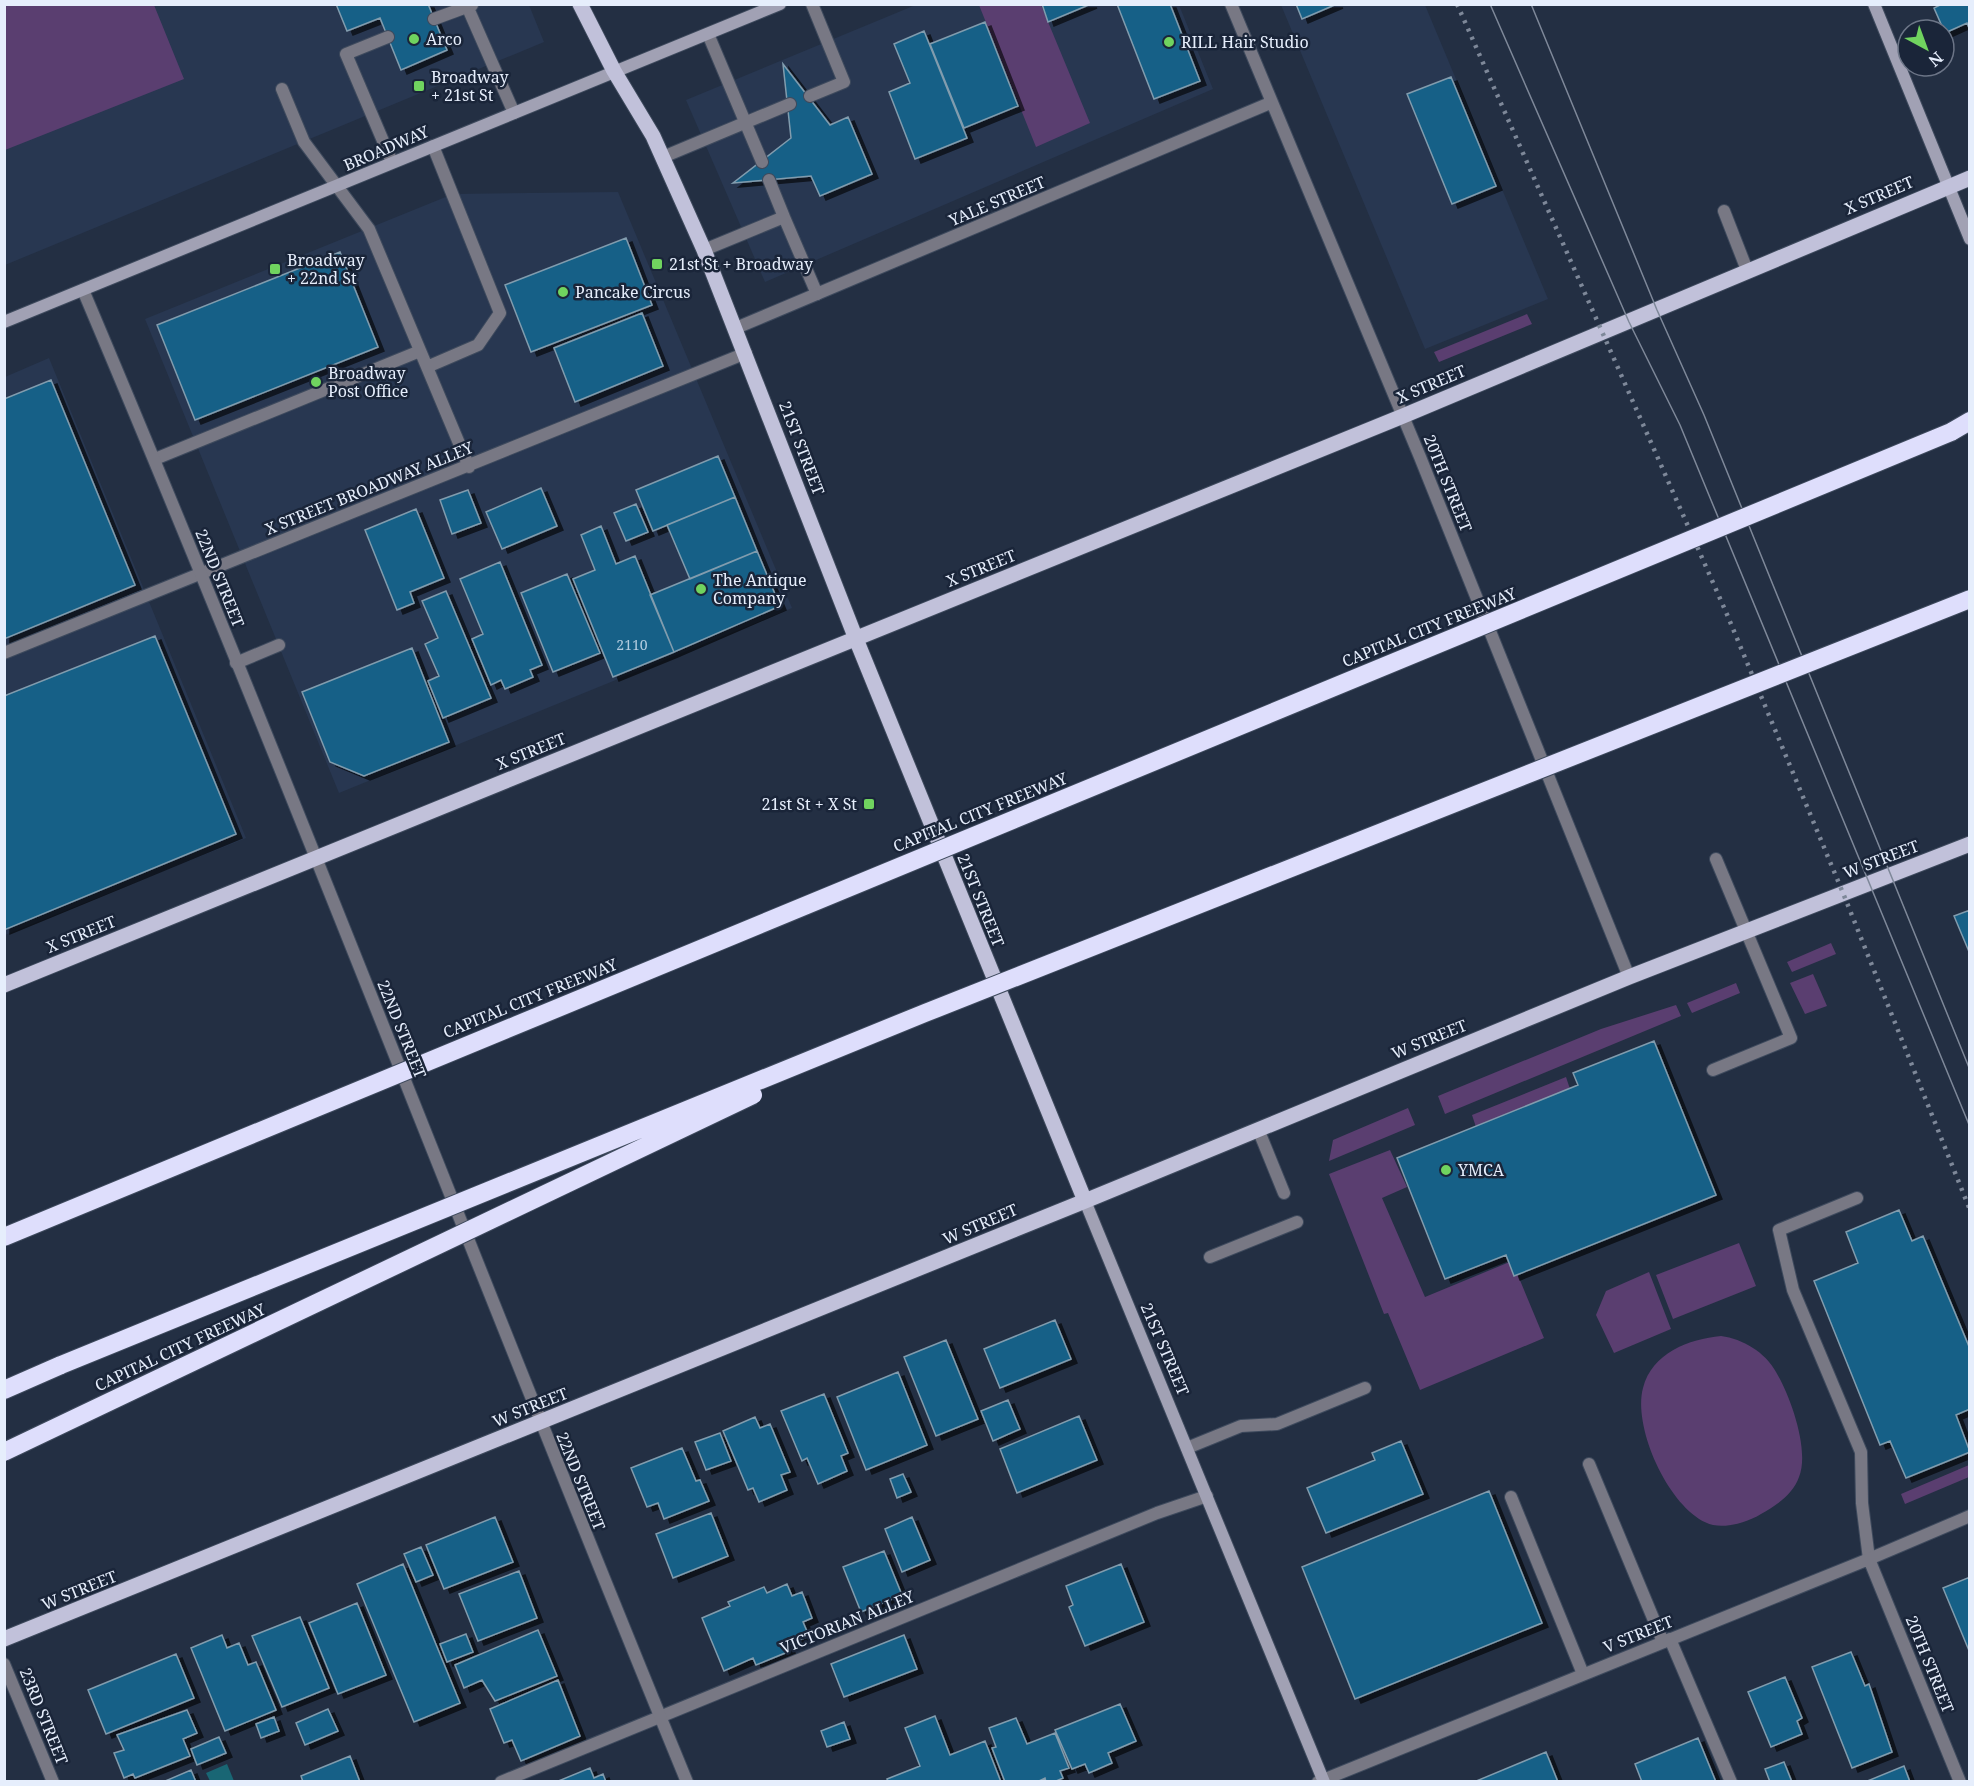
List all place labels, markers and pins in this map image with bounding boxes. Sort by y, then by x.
place label: Arco [426,28,462,50]
place label: RILL Hair Studio [1181,31,1309,53]
marker: Arco [407,32,421,46]
marker: RILL Hair Studio [1162,35,1176,49]
place label: Broadway + 21st St [431,66,510,106]
marker: Broadway + 21st St [412,79,426,93]
place label: Broadway + 22nd St [287,249,366,289]
place label: 21st St + Broadway [669,253,814,275]
marker: 21st St + Broadway [650,257,664,271]
marker: Broadway + 22nd St [268,262,282,276]
place label: Pancake Circus [575,281,690,303]
marker: Pancake Circus [556,285,570,299]
place label: Broadway Post Office [328,362,408,402]
marker: Broadway Post Office [309,375,323,389]
place label: The Antique Company [713,569,807,609]
marker: The Antique Company [694,582,708,596]
place label: 21st St + X St [761,793,857,815]
marker: 21st St + X St [862,797,876,811]
place label: YMCA [1457,1159,1505,1181]
marker: YMCA [1439,1163,1453,1177]

